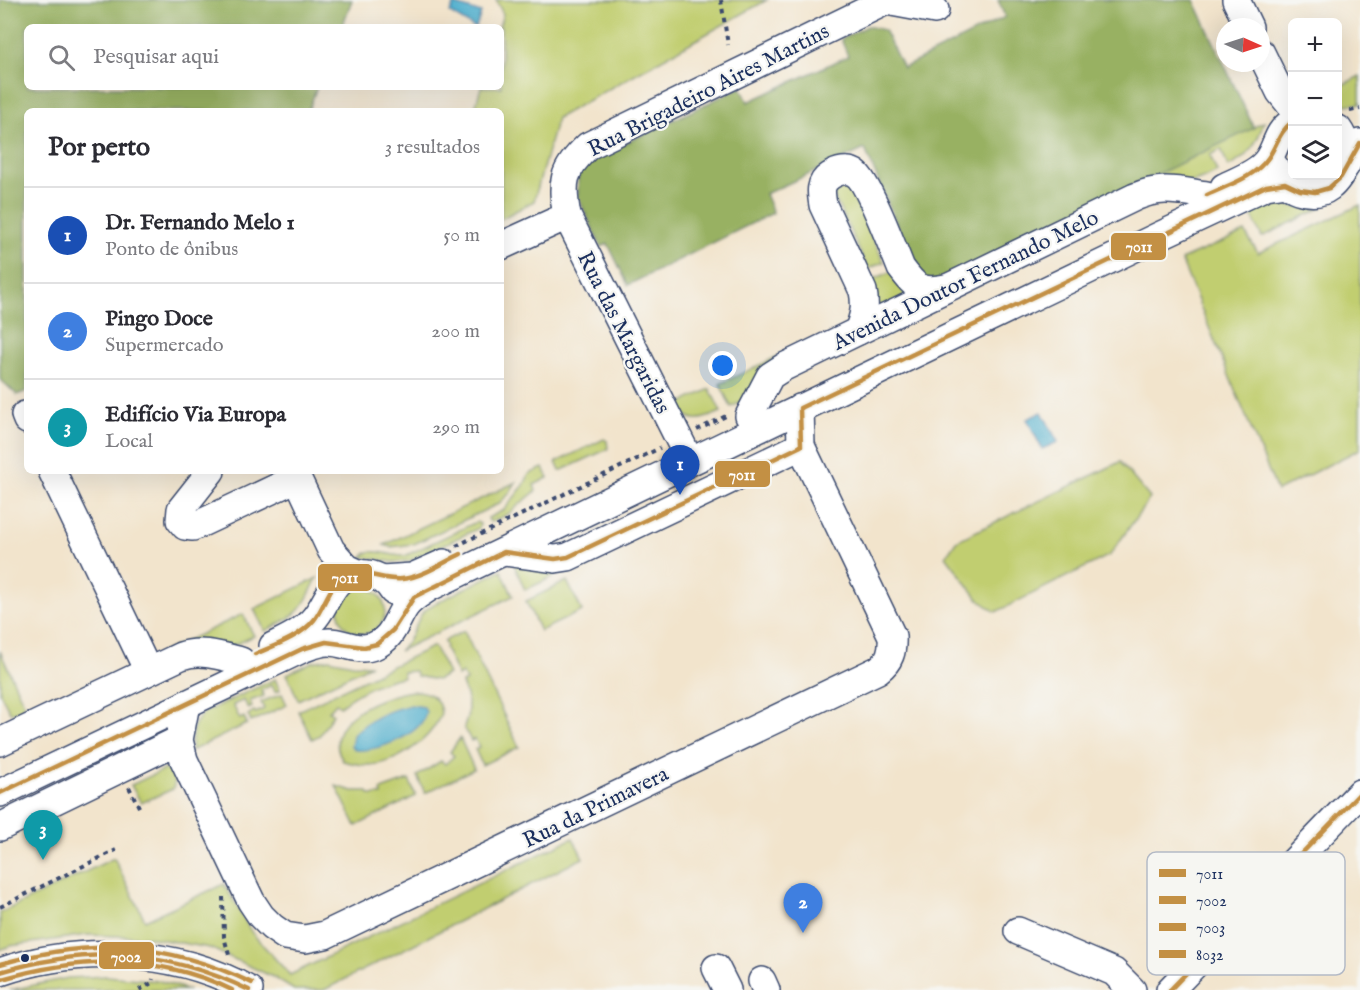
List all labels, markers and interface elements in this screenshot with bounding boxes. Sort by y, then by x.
street label: Rua Brigadeiro Aires Martins [583,18,834,164]
north arrow [1216,18,1270,72]
map controls [1288,18,1342,180]
button: + [1288,18,1342,72]
search box [24,24,504,90]
icon: search [45,41,78,74]
text: Pesquisar aqui [93,43,219,71]
button: − [1288,72,1342,126]
button: layers [1288,126,1342,180]
text: Por perto [48,131,150,164]
text: 3 resultados [385,135,480,160]
street label: Avenida Doutor Fernando Melo [827,204,1104,358]
text: Dr. Fernando Melo 1 [105,209,295,237]
text: 1 [64,223,71,248]
text: 50 m [443,223,480,248]
line badge: 7011 [1110,232,1167,261]
text: Ponto de ônibus [105,237,238,262]
text: 7011 [1125,238,1153,258]
street label: Rua das Margaridas [570,247,676,419]
text: Pingo Doce [105,305,213,333]
text: 2 [63,319,72,344]
text: 200 m [431,319,480,344]
text: Supermercado [105,333,224,358]
your location [708,351,737,380]
text: Edifício Via Europa [105,401,286,429]
text: 3 [64,415,71,440]
text: 290 m [432,415,480,440]
text: Local [105,429,153,454]
pin: 1 [660,446,700,495]
line badge: 7011 [714,460,771,488]
text: 7011 [728,466,756,486]
line badge: 7011 [317,563,373,592]
text: 7011 [331,569,359,589]
street label: Rua da Primavera [518,760,674,855]
pin: 3 [24,810,63,860]
legend [1147,852,1345,975]
text: 7011 [1196,865,1223,885]
pin: 2 [784,884,822,933]
text: 7002 [1196,892,1227,912]
text: 7003 [1196,919,1225,939]
line badge: 7002 [98,941,155,970]
text: 8032 [1196,946,1224,966]
text: 7002 [111,948,142,968]
unlabelled marker [19,952,31,964]

